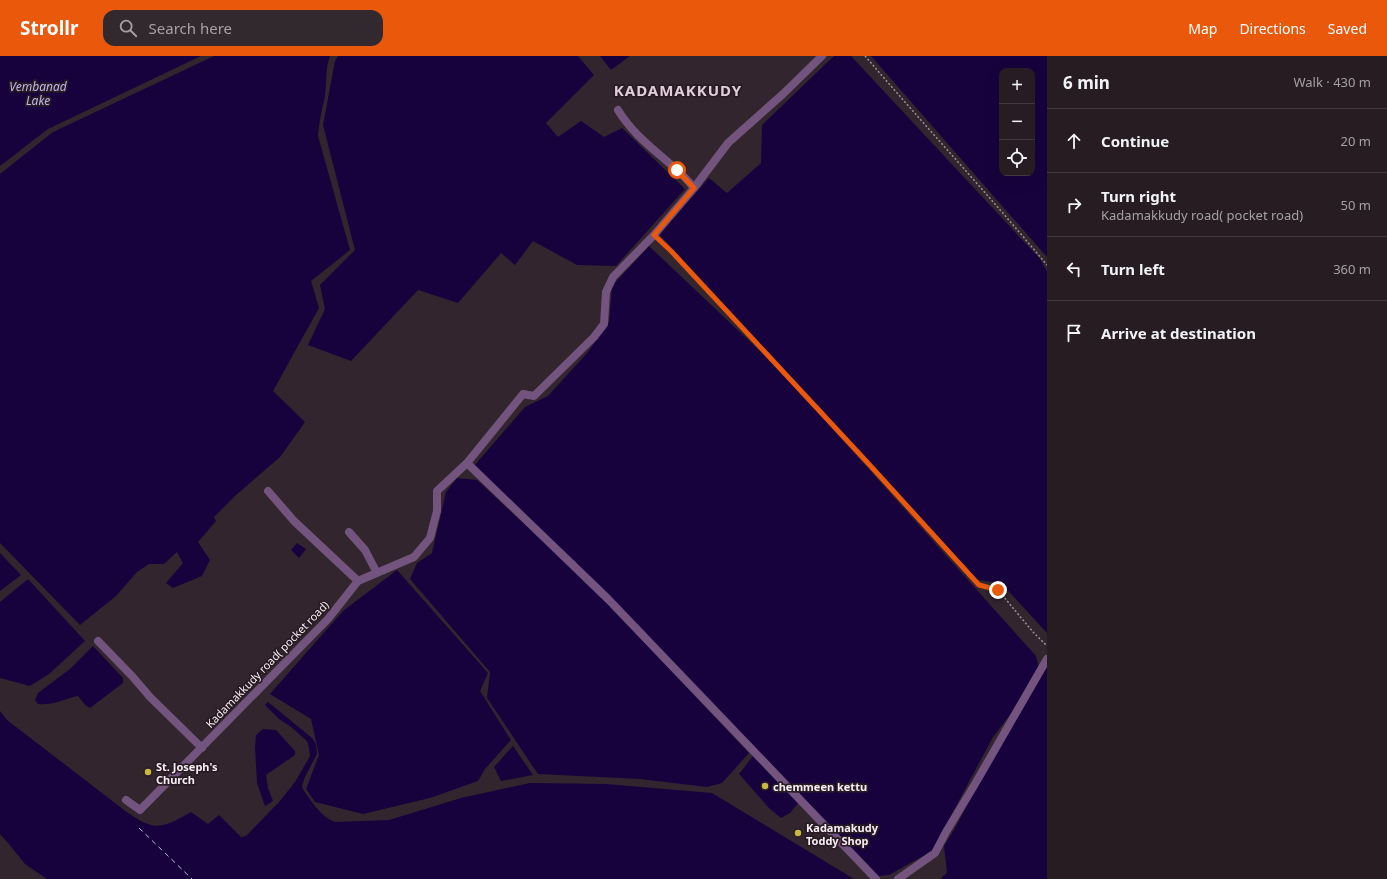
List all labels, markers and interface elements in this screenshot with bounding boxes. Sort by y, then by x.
search box [103,10,383,46]
text: Strollr [20,15,79,41]
icon: search [117,17,139,39]
text: Search here [149,18,232,38]
text: Map [1188,19,1217,38]
text: Directions [1239,19,1306,38]
text: Saved [1328,19,1367,38]
map controls [999,68,1035,176]
button: + [999,68,1035,104]
text: 6 min [1063,71,1110,94]
text: Walk · 430 m [1293,73,1371,91]
water label: Vembanad Lake [9,78,68,109]
district label: KADAMAKKUDY [614,80,742,100]
button: − [999,104,1035,140]
icon: ahead [1063,130,1085,152]
text: Continue [1101,131,1169,151]
text: 20 m [1341,132,1371,150]
button: locate [999,140,1035,176]
route start [668,161,686,179]
text: Turn right [1101,186,1176,206]
icon: right [1063,194,1085,216]
text: 50 m [1341,196,1371,214]
text: Kadamakkudy road( pocket road) [1101,206,1303,224]
icon: left [1063,258,1085,280]
text: Turn left [1101,259,1165,279]
text: 360 m [1333,260,1371,278]
icon: arrive [1063,322,1085,344]
text: Arrive at destination [1101,323,1256,343]
route end [989,581,1007,599]
street label: Kadamakkudy road( pocket road) [202,597,332,731]
place label: St. Joseph's Church [156,759,218,787]
marker: St. Joseph's Church [143,767,153,777]
place label: chemmeen kettu [773,779,867,794]
marker: chemmeen kettu [760,781,770,791]
place label: Kadamakudy Toddy Shop [806,820,879,848]
marker: Kadamakudy Toddy Shop [793,828,803,838]

